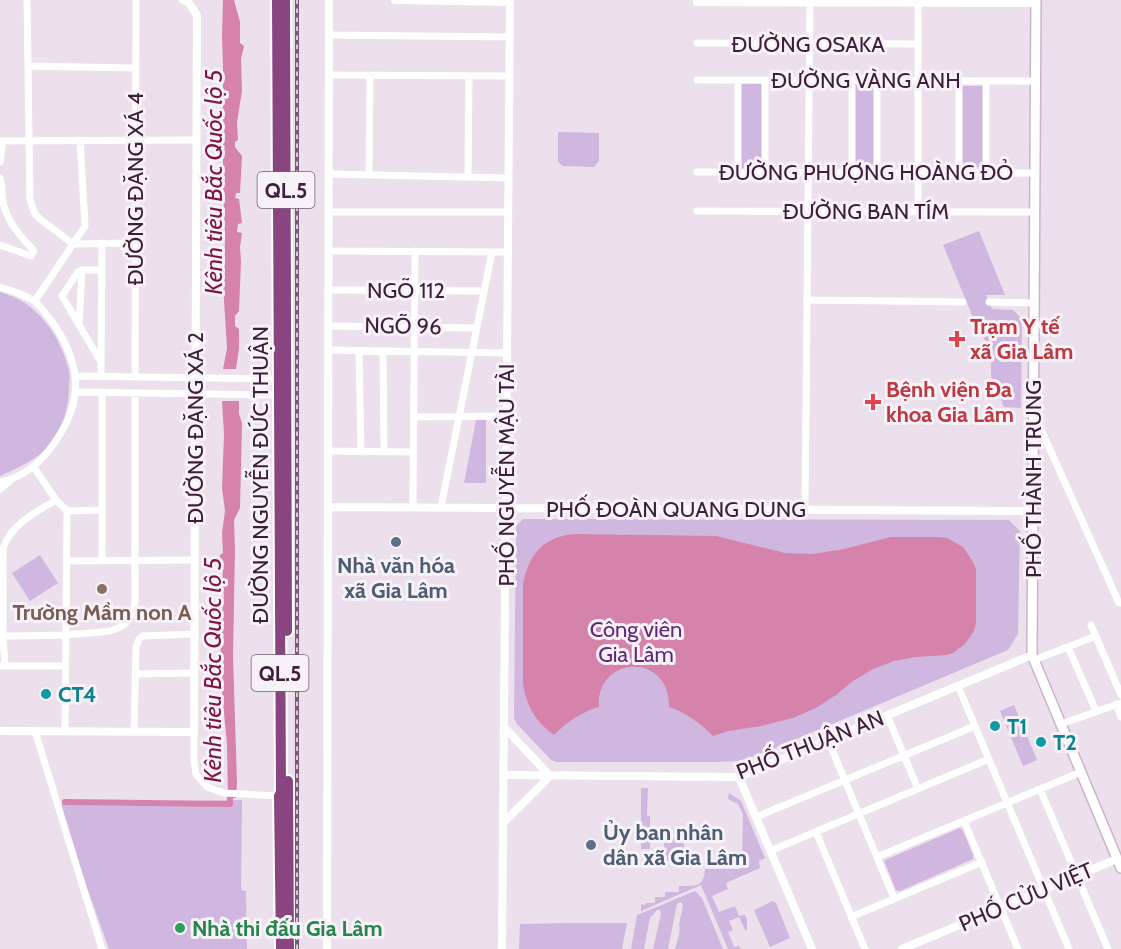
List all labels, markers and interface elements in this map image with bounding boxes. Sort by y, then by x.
street label: ĐƯỜNG OSAKA [731,31,885,58]
street label: ĐƯỜNG VÀNG ANH [771,67,961,94]
water label: Kênh tiêu Bắc Quốc lộ 5 [199,69,228,295]
street label: ĐƯỜNG ĐẶNG XÁ 4 [122,92,149,286]
street label: ĐƯỜNG PHƯỢNG HOÀNG ĐỎ [719,159,1013,186]
road number: QL.5 [258,172,314,208]
street label: ĐƯỜNG BAN TÍM [783,198,949,225]
street label: NGÕ 112 [367,277,445,304]
street label: NGÕ 96 [364,312,442,340]
place label: Trạm Y tế xã Gia Lâm [970,313,1073,365]
street label: ĐƯỜNG NGUYỄN ĐỨC THUẬN [244,326,274,624]
marker: Trạm Y tế xã Gia Lâm [948,330,966,348]
street label: ĐƯỜNG ĐẶNG XÁ 2 [182,332,209,524]
street label: PHỐ NGUYỄN MẬU TÀI [490,364,520,586]
place label: Bệnh viện Đa khoa Gia Lâm [886,376,1014,428]
street label: PHỐ THÀNH TRUNG [1018,380,1047,578]
marker: Bệnh viện Đa khoa Gia Lâm [864,393,882,411]
street label: PHỐ ĐOÀN QUANG DUNG [546,494,806,523]
marker: Nhà văn hóa xã Gia Lâm [389,535,403,549]
place label: Nhà văn hóa xã Gia Lâm [337,552,455,604]
water label: Kênh tiêu Bắc Quốc lộ 5 [198,557,227,783]
marker: Trường Mầm non A [95,582,109,596]
place label: Trường Mầm non A [12,599,192,626]
park label: Công viên Gia Lâm [590,616,682,668]
road number: QL.5 [252,655,308,691]
place label: CT4 [58,681,96,708]
marker: CT4 [39,687,53,701]
street label: PHỐ THUẬN AN [732,703,888,786]
place label: T1 [1007,713,1027,740]
marker: T1 [988,719,1002,733]
place label: T2 [1053,729,1077,756]
marker: T2 [1034,735,1048,749]
place label: Ủy ban nhân dân xã Gia Lâm [603,819,747,871]
marker: Ủy ban nhân dân xã Gia Lâm [584,838,598,852]
street label: PHỐ CỬU VIỆT [954,855,1097,937]
place label: Nhà thi đấu Gia Lâm [192,915,383,942]
marker: Nhà thi đấu Gia Lâm [173,921,187,935]

